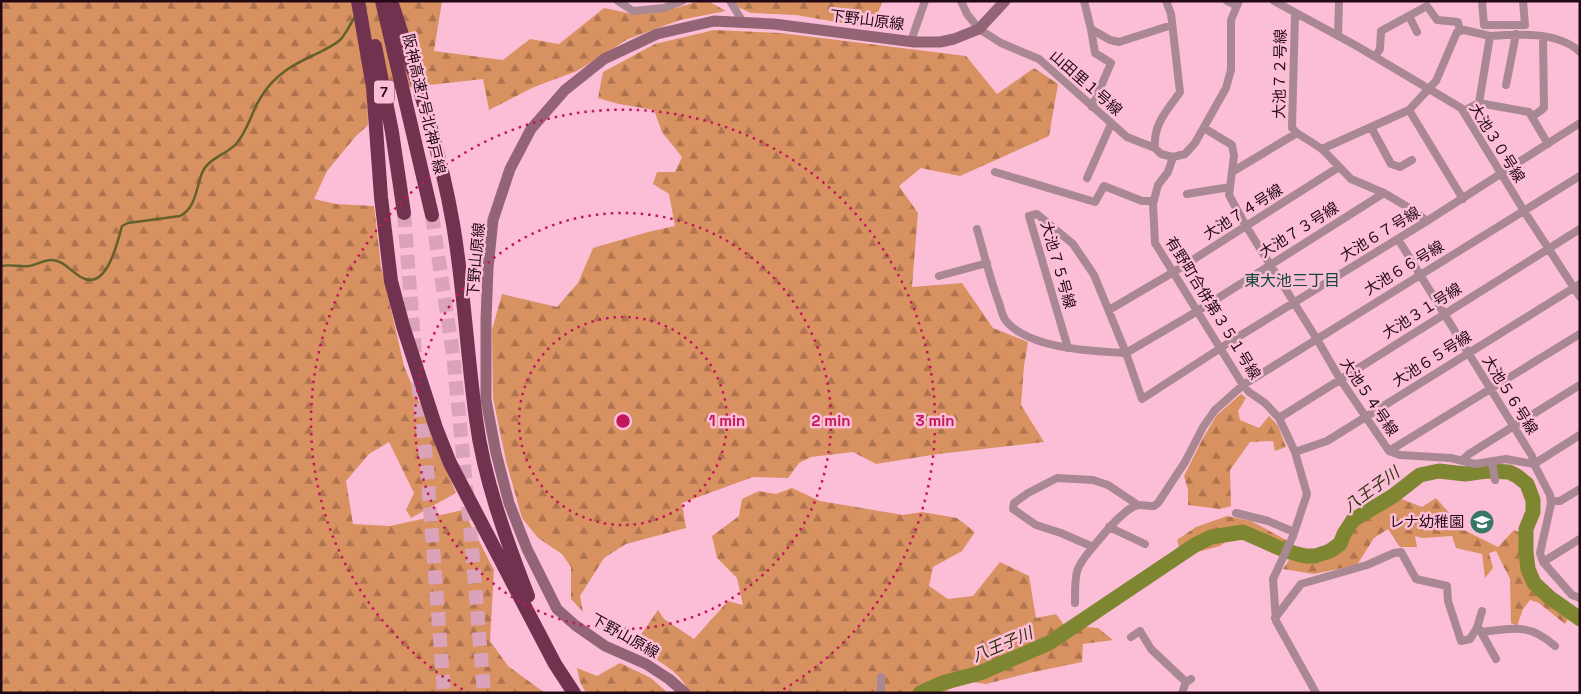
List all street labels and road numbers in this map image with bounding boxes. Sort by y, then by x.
street label: 下野山原線 [829,6,905,34]
street label: 大池７２号線 [1269,29,1290,119]
street label: 阪神高速7号北神戸線 [399,32,450,176]
street label: 山田里１号線 [1046,46,1127,119]
road number: 7 [374,80,394,104]
street label: 大池３０号線 [1466,100,1529,186]
street label: 大池７４号線 [1200,180,1286,243]
street label: 大池７３号線 [1256,198,1342,261]
street label: 大池６７号線 [1336,202,1423,265]
street label: 大池７５号線 [1037,219,1080,311]
street label: 下野山原線 [463,222,488,298]
street label: 有野町合併第３５１号線 [1162,233,1265,383]
street label: 大池６６号線 [1360,236,1447,299]
street label: 大池３１号線 [1379,279,1465,342]
street label: 大池６５号線 [1389,327,1475,390]
street label: 大池５６号線 [1479,352,1542,438]
street label: 大池５４号線 [1336,354,1402,439]
street label: 下野山原線 [588,609,663,662]

